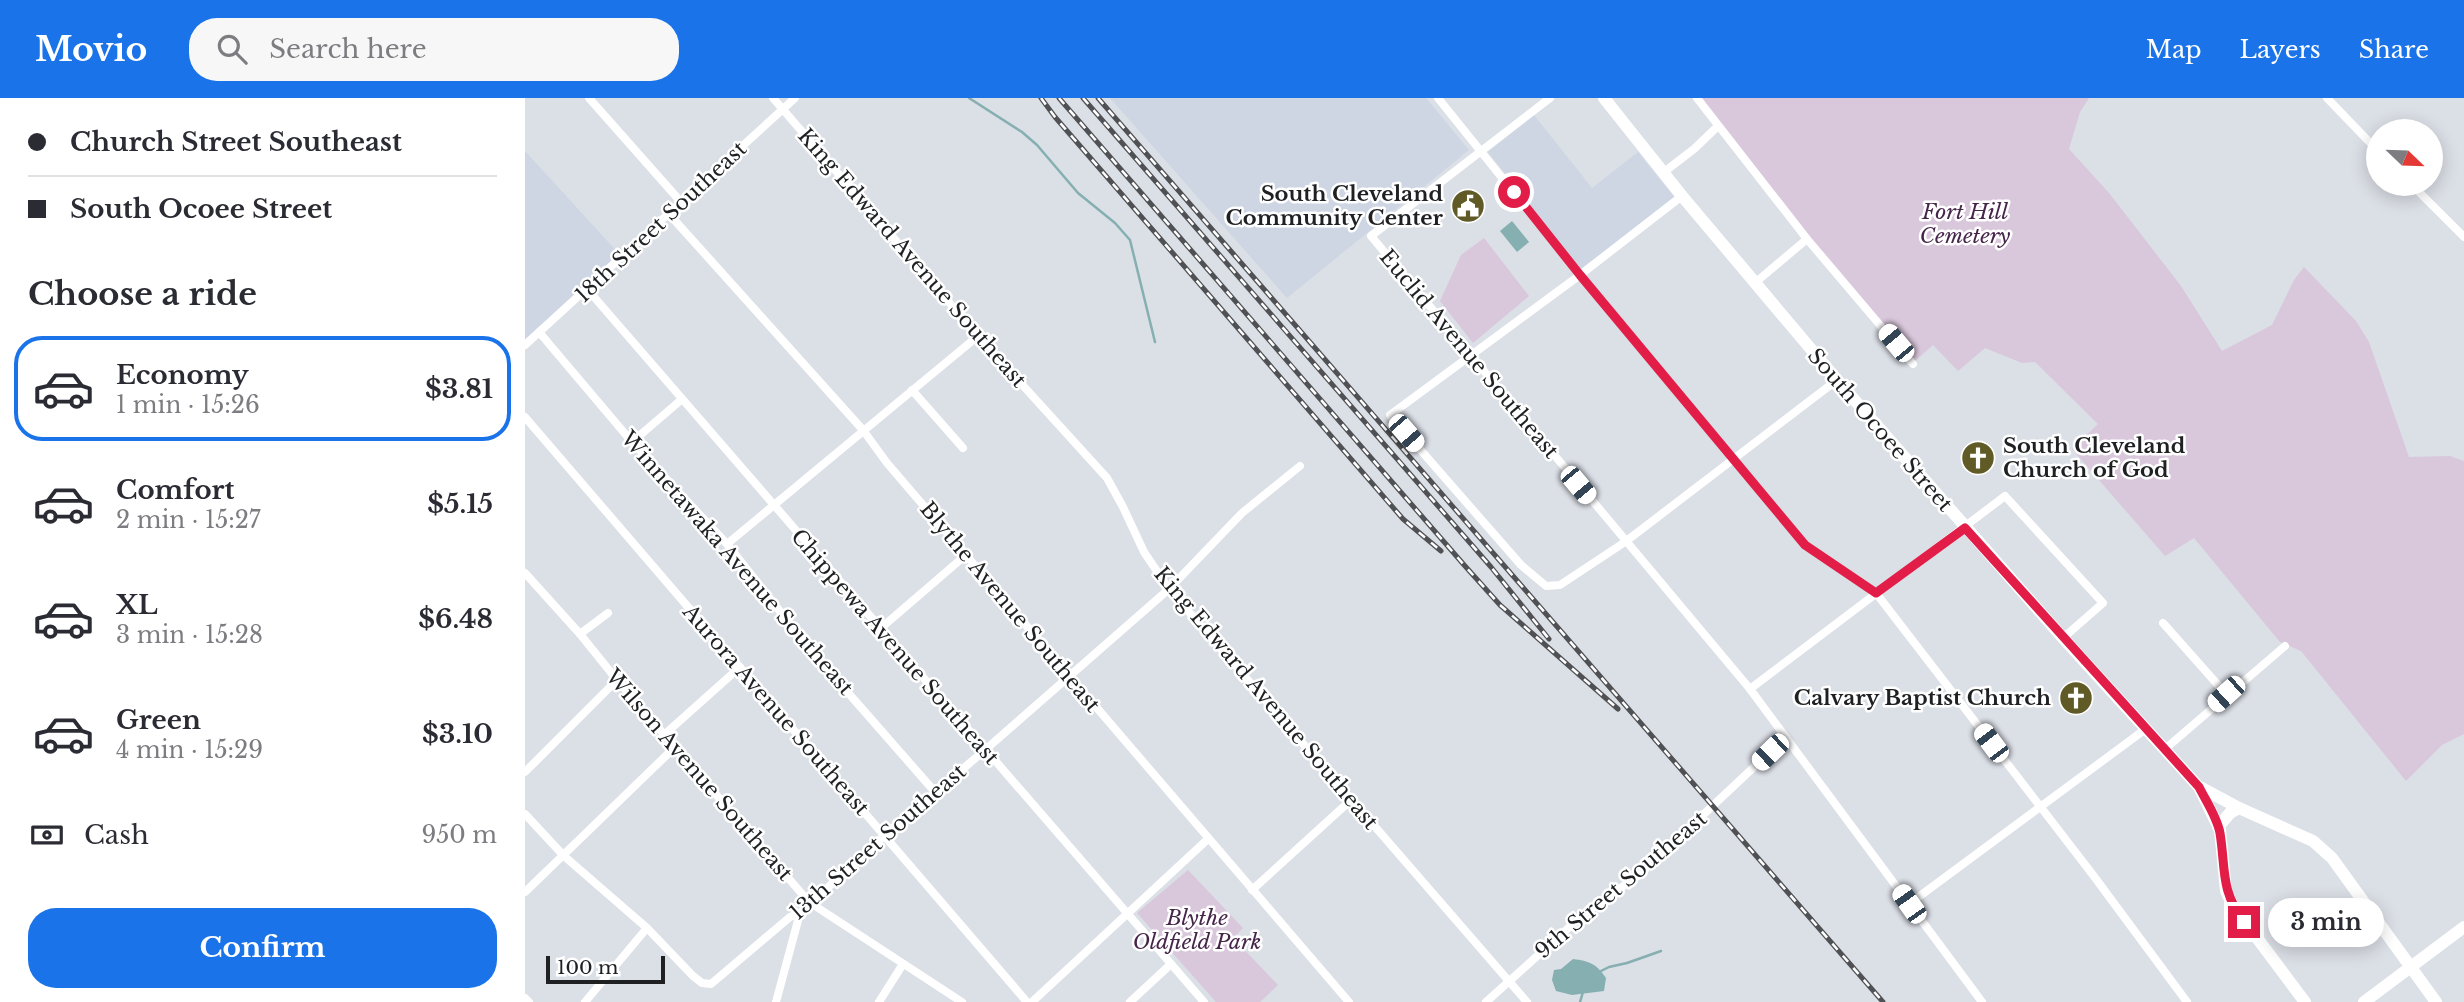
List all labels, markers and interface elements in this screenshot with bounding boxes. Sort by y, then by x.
search box [189,18,679,81]
text: Movio [35,29,147,70]
icon: search [213,30,251,68]
text: Search here [269,33,427,65]
text: Map [2146,35,2202,64]
text: Layers [2240,35,2321,64]
text: Share [2359,35,2429,64]
north arrow [2366,119,2443,196]
map controls [2366,119,2443,196]
street label: King Edward Avenue Southeast [792,123,1032,393]
text: Church Street Southeast [70,126,402,158]
street label: 18th Street Southeast [570,136,752,308]
route start [1498,176,1530,208]
place label: South Cleveland Community Center [1226,181,1444,231]
public building icon: South Cleveland Community Center [1449,187,1487,225]
text: South Ocoee Street [70,193,332,225]
park label: Fort Hill Cemetery [1920,199,2010,249]
street label: Euclid Avenue Southeast [1374,244,1564,464]
text: Choose a ride [28,274,257,314]
car [1875,320,1918,366]
street label: South Ocoee Street [1802,343,1958,517]
icon: car [32,357,95,420]
text: Economy [116,359,249,391]
text: $3.81 [425,373,493,405]
text: 1 min · 15:26 [116,391,260,419]
car [1385,410,1428,456]
street label: Winnetawaka Avenue Southeast [615,425,859,700]
place label: South Cleveland Church of God [2003,433,2186,483]
church icon: South Cleveland Church of God [1959,439,1997,477]
car [1557,462,1600,508]
icon: car [32,472,95,535]
text: Comfort [116,474,234,506]
text: $5.15 [427,488,493,520]
street label: Blythe Avenue Southeast [914,496,1106,718]
text: 2 min · 15:27 [116,506,261,534]
street label: Chippewa Avenue Southeast [786,524,1005,770]
street label: King Edward Avenue Southeast [1148,561,1384,835]
icon: car [32,587,95,650]
text: XL [116,589,158,621]
street label: Aurora Avenue Southeast [677,598,875,821]
text: $6.48 [418,603,493,635]
text: 3 min · 15:28 [116,621,263,649]
street label: Wilson Avenue Southeast [599,663,798,886]
car [2204,672,2249,716]
church icon: Calvary Baptist Church [2057,679,2095,717]
place label: Calvary Baptist Church [1794,685,2051,711]
icon: car [32,702,95,765]
text: Green [116,704,201,736]
text: $3.10 [422,718,493,750]
car [1970,720,2013,766]
car [1748,730,1793,774]
text: 4 min · 15:29 [116,736,263,764]
street label: 13th Street Southeast [785,758,971,926]
street label: 9th Street Southeast [1530,806,1712,964]
icon: cash [28,816,66,854]
text: Cash [84,819,149,851]
text: 950 m [421,821,497,849]
car [1889,881,1930,927]
callout: 3 min [2269,898,2384,946]
park label: Blythe Oldfield Park [1133,905,1261,955]
route end [2228,906,2260,938]
button: Confirm [28,908,497,988]
text: 3 min [2290,908,2362,936]
scale bar [546,953,665,985]
text: 100 m [557,956,618,979]

